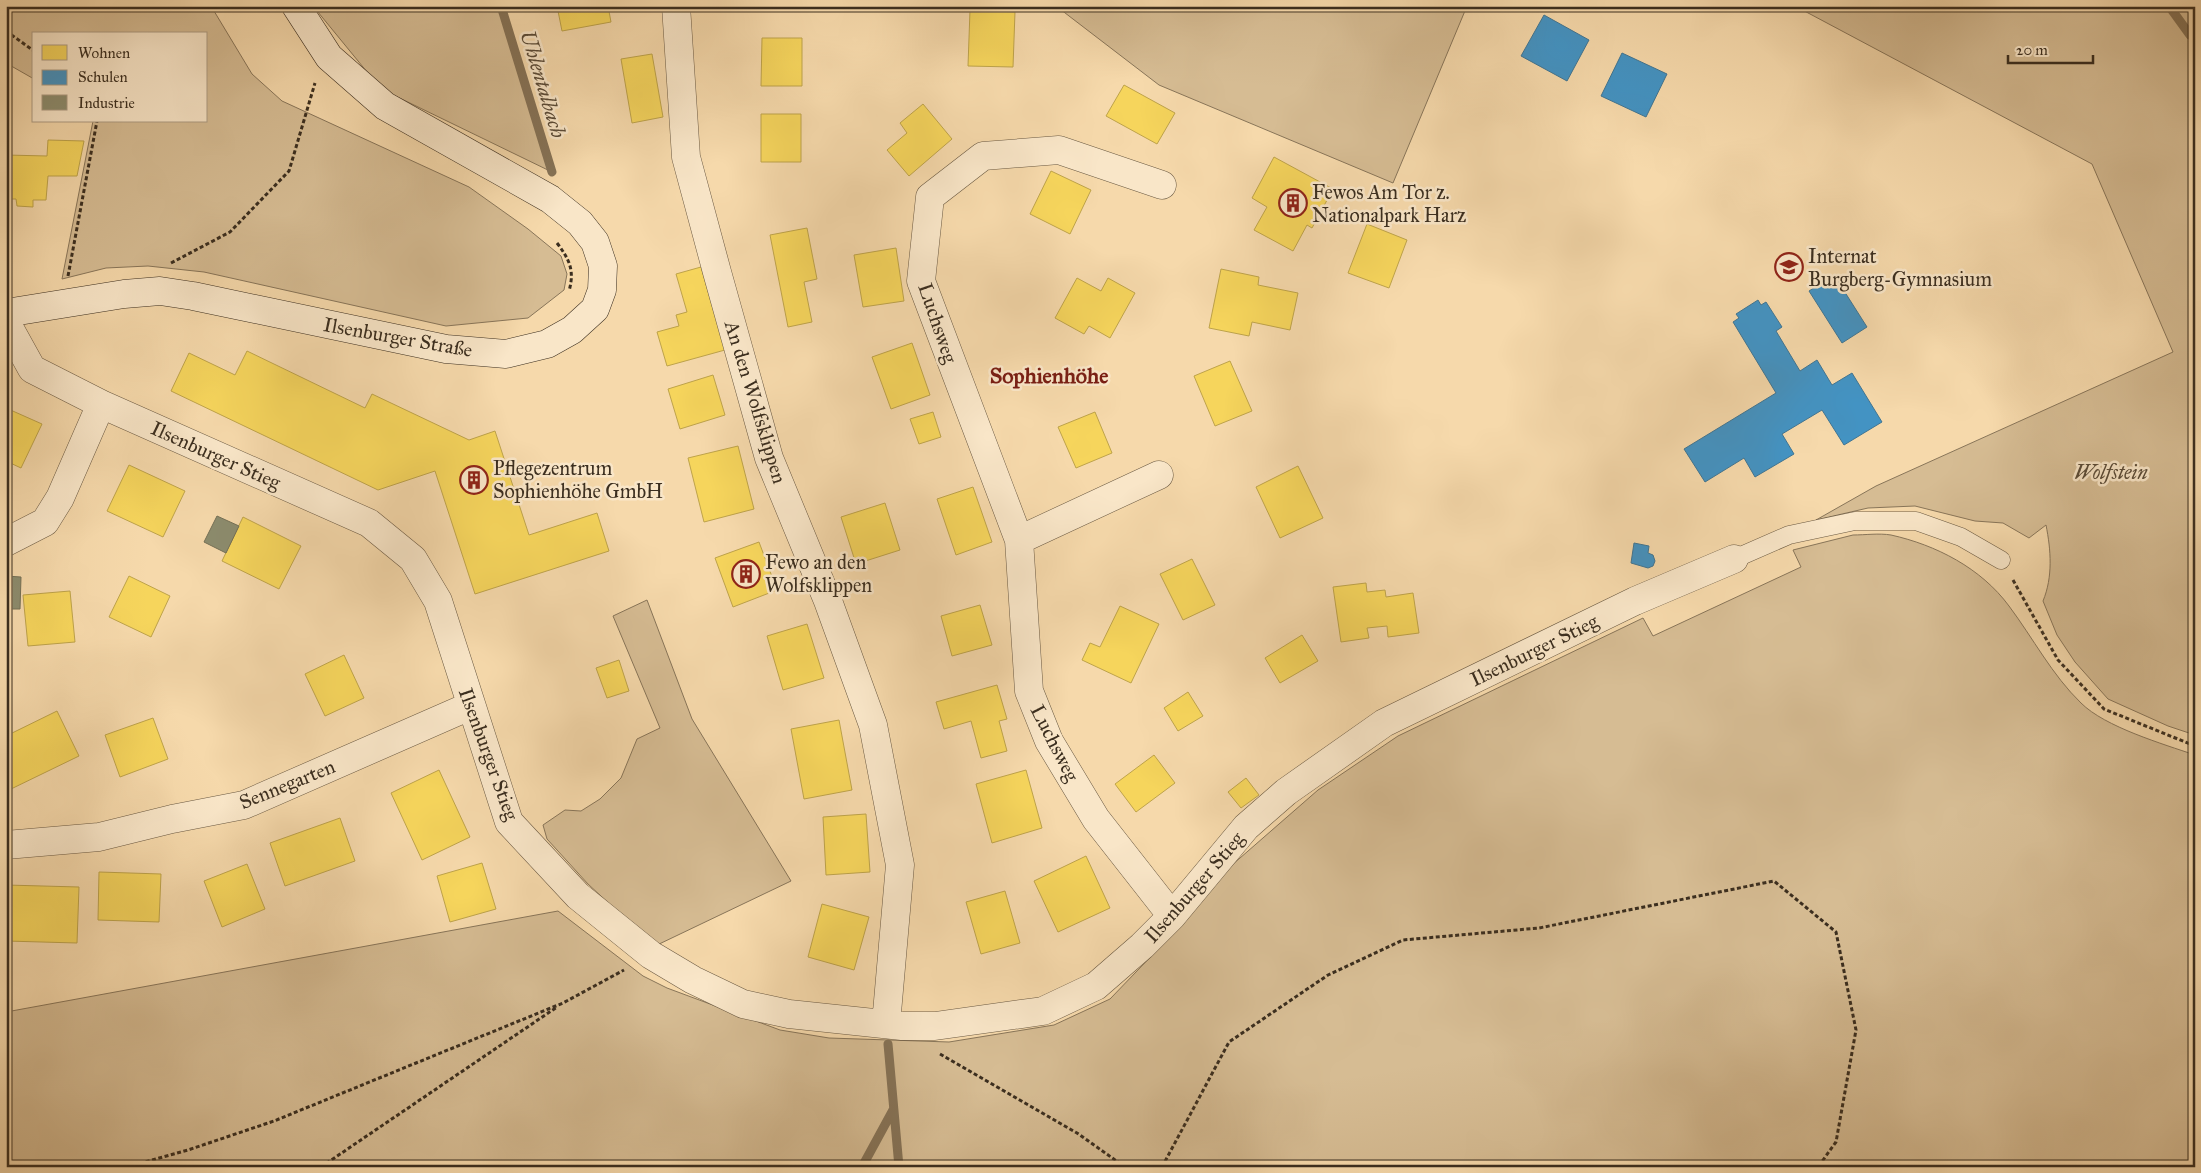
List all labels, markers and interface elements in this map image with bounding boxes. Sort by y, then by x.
water label: Uhlentalbach [514,27,572,141]
legend [32,32,208,122]
scale bar [2008,32,2094,64]
text: 20 m [2016,41,2048,59]
text: Wohnen [78,44,130,62]
text: Schulen [78,68,128,86]
text: Industrie [78,94,135,112]
place label: Fewos Am Tor z. Nationalpark Harz [1312,180,1466,227]
building icon: Fewos Am Tor z. Nationalpark Harz [1278,188,1308,218]
place label: Internat Burgberg-Gymnasium [1808,244,1992,292]
school or university icon: Internat Burgberg-Gymnasium [1774,252,1804,282]
street label: Luchsweg [912,280,963,367]
street label: Ilsenburger Straße [321,312,474,363]
street label: An den Wolfsklippen [720,317,792,487]
district label: Sophienhöhe [990,362,1108,389]
street label: Ilsenburger Stieg [147,416,285,495]
place label: Pflegezentrum Sophienhöhe GmbH [493,456,663,503]
park label: Wolfstein [2074,460,2148,484]
building icon: Pflegezentrum Sophienhöhe GmbH [459,465,489,495]
place label: Fewo an den Wolfsklippen [765,550,872,597]
building icon: Fewo an den Wolfsklippen [731,559,761,589]
street label: Ilsenburger Stieg [1466,608,1603,692]
street label: Ilsenburger Stieg [453,684,524,825]
street label: Luchsweg [1025,701,1085,786]
street label: Sennegarten [236,754,339,815]
street label: Ilsenburger Stieg [1139,826,1250,948]

